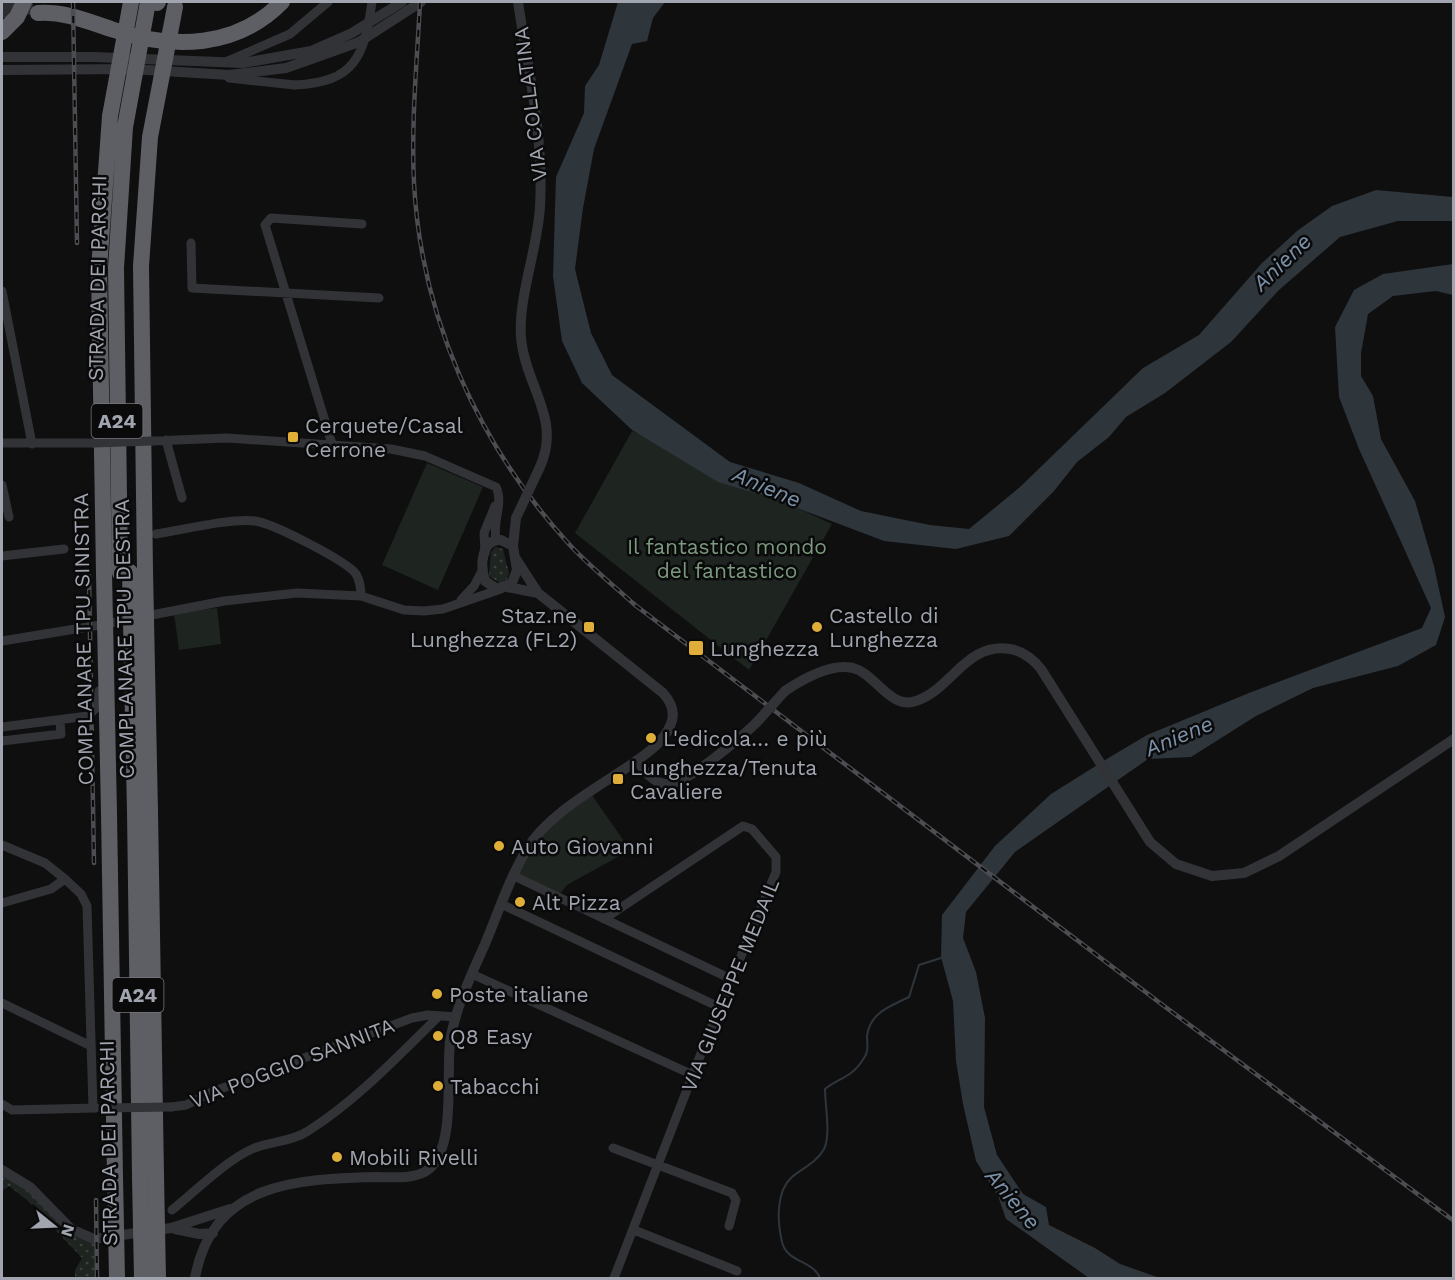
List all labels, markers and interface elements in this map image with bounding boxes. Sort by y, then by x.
street label: VIA COLLATINA [508,25,552,183]
street label: STRADA DEI PARCHI [83,175,111,381]
water label: Aniene [1247,228,1316,296]
road number: A24 [92,404,142,438]
place label: Cerquete/Casal Cerrone [305,413,464,462]
marker: Cerquete/Casal Cerrone [286,430,300,444]
water label: Aniene [728,461,805,512]
street label: COMPLANARE TPU SINISTRA [68,492,98,786]
street label: COMPLANARE TPU DESTRA [109,499,139,779]
park label: Il fantastico mondo del fantastico [627,534,827,583]
place label: Staz.ne Lunghezza (FL2) [410,603,577,652]
place label: Castello di Lunghezza [829,603,939,652]
marker: Staz.ne Lunghezza (FL2) [582,620,596,634]
marker: Castello di Lunghezza [810,620,824,634]
place label: Lunghezza [710,636,819,661]
marker: Lunghezza [687,639,705,657]
water label: Aniene [1140,711,1217,762]
place label: L'edicola… e più [663,726,828,751]
marker: L'edicola… e più [644,731,658,745]
place label: Lunghezza/Tenuta Cavaliere [630,755,817,804]
marker: Lunghezza/Tenuta Cavaliere [611,772,625,786]
place label: Auto Giovanni [511,834,654,859]
marker: Auto Giovanni [492,839,506,853]
street label: VIA GIUSEPPE MEDAIL [676,875,784,1095]
place label: Alt Pizza [532,890,621,915]
marker: Alt Pizza [513,895,527,909]
road number: A24 [112,978,164,1012]
place label: Poste italiane [449,982,589,1007]
marker: Poste italiane [430,987,444,1001]
street label: VIA POGGIO SANNITA [186,1012,398,1114]
place label: Q8 Easy [450,1024,533,1049]
marker: Q8 Easy [431,1029,445,1043]
street label: STRADA DEI PARCHI [94,1040,122,1246]
place label: Tabacchi [450,1074,540,1099]
marker: Tabacchi [431,1079,445,1093]
place label: Mobili Rivelli [349,1145,478,1170]
marker: Mobili Rivelli [330,1150,344,1164]
water label: Aniene [980,1163,1045,1234]
north arrow [24,1196,84,1256]
text: N [57,1222,79,1239]

